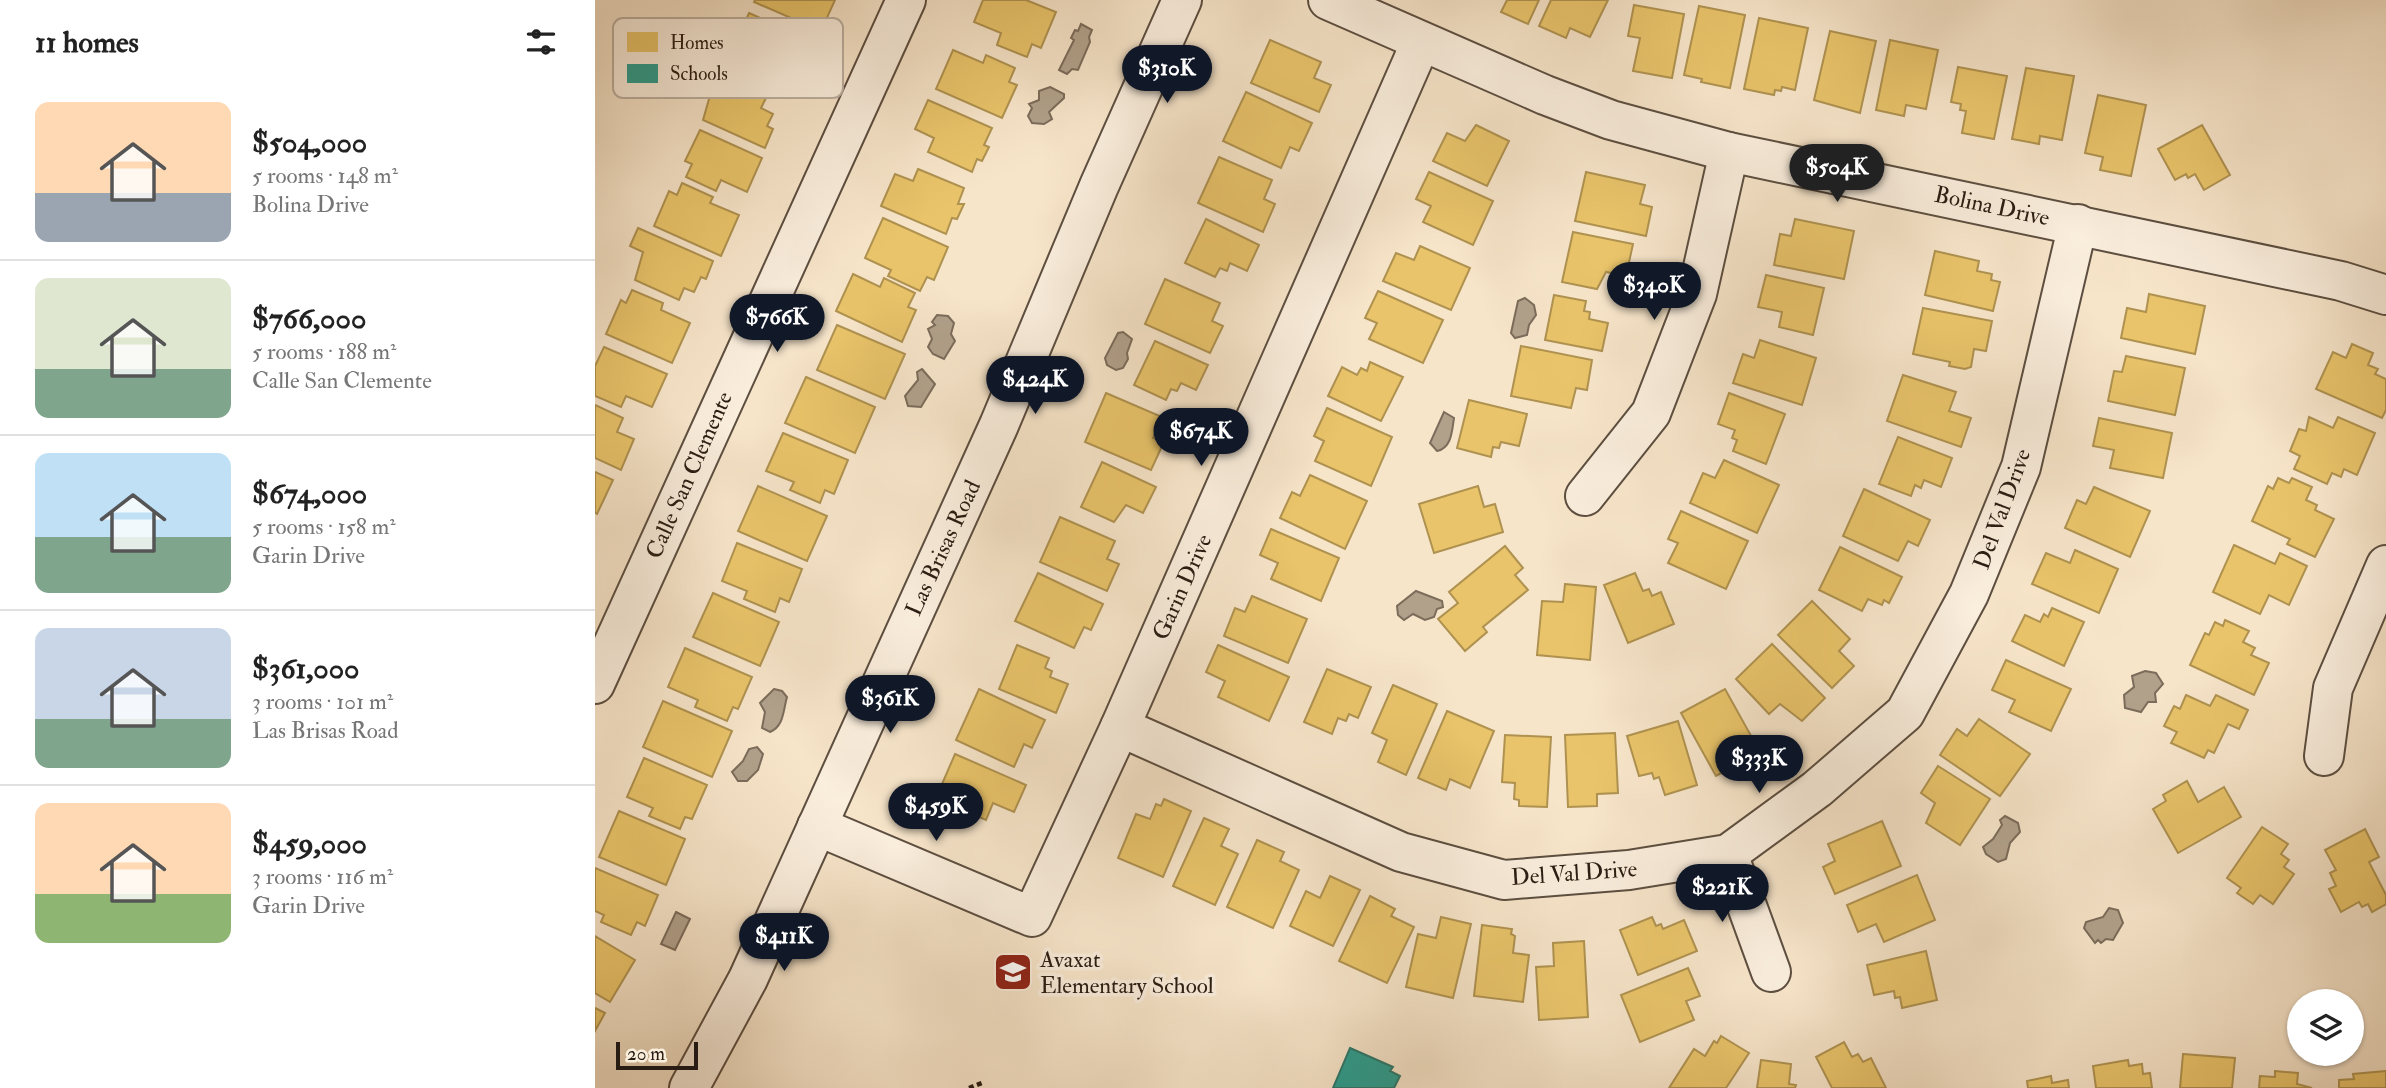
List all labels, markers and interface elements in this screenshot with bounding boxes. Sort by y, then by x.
legend [613,18,843,98]
icon: filters [522,23,560,61]
text: 11 homes [35,24,139,61]
text: Homes [670,31,724,55]
pin: $310K [1118,46,1216,105]
text: $310K [1138,53,1196,82]
text: Schools [670,62,728,86]
text: $504,000 [252,124,367,161]
icon: home [91,130,175,214]
pin: $504K [1788,144,1886,204]
text: $504K [1805,152,1869,181]
text: 5 rooms · 148 m² [252,161,398,190]
street label: Bolina Drive [1932,180,2053,232]
text: Bolina Drive [252,190,369,219]
pin: $340K [1605,262,1703,322]
text: $340K [1623,270,1685,299]
pin: $766K [728,294,826,354]
text: $766,000 [252,300,366,337]
text: $766K [746,302,808,331]
icon: home [91,306,175,390]
text: 5 rooms · 188 m² [252,337,396,366]
pin: $424K [986,356,1084,416]
text: $424K [1002,364,1068,393]
text: Calle San Clemente [252,366,432,395]
street label: Calle San Clemente [639,387,739,563]
pin: $674K [1152,408,1250,468]
text: $674K [1169,416,1233,445]
street label: Del Val Drive [1967,444,2037,573]
text: $674,000 [252,475,367,512]
street label: Las Brisas Road [899,475,987,621]
icon: home [91,481,175,565]
text: 5 rooms · 158 m² [252,512,396,541]
street label: Garin Drive [1146,529,1218,644]
text: Garin Drive [252,541,365,570]
text: $361,000 [252,650,359,687]
icon: home [91,656,175,740]
pin: $361K [841,676,939,735]
text: $361K [861,683,919,712]
text: 3 rooms · 101 m² [252,687,393,716]
text: Las Brisas Road [252,716,399,745]
pin: $333K [1710,736,1808,795]
text: $333K [1731,743,1787,772]
pin: $459K [887,784,985,843]
text: $459K [904,791,968,820]
text: $459,000 [252,825,367,862]
icon: home [91,831,175,915]
street label: Del Val Drive [1510,854,1638,892]
text: 3 rooms · 116 m² [252,862,393,891]
pin: $221K [1673,864,1771,924]
text: $221K [1692,872,1752,901]
text: Garin Drive [252,891,365,920]
pin: $411K [735,914,833,973]
text: $411K [755,921,813,950]
place label: Avaxat Elementary School [1039,945,1214,1000]
school or university icon: Avaxat Elementary School [992,951,1034,993]
map controls [2287,989,2364,1066]
button: layers [2287,989,2364,1066]
scale bar [616,1039,698,1071]
text: 20 m [627,1042,665,1066]

